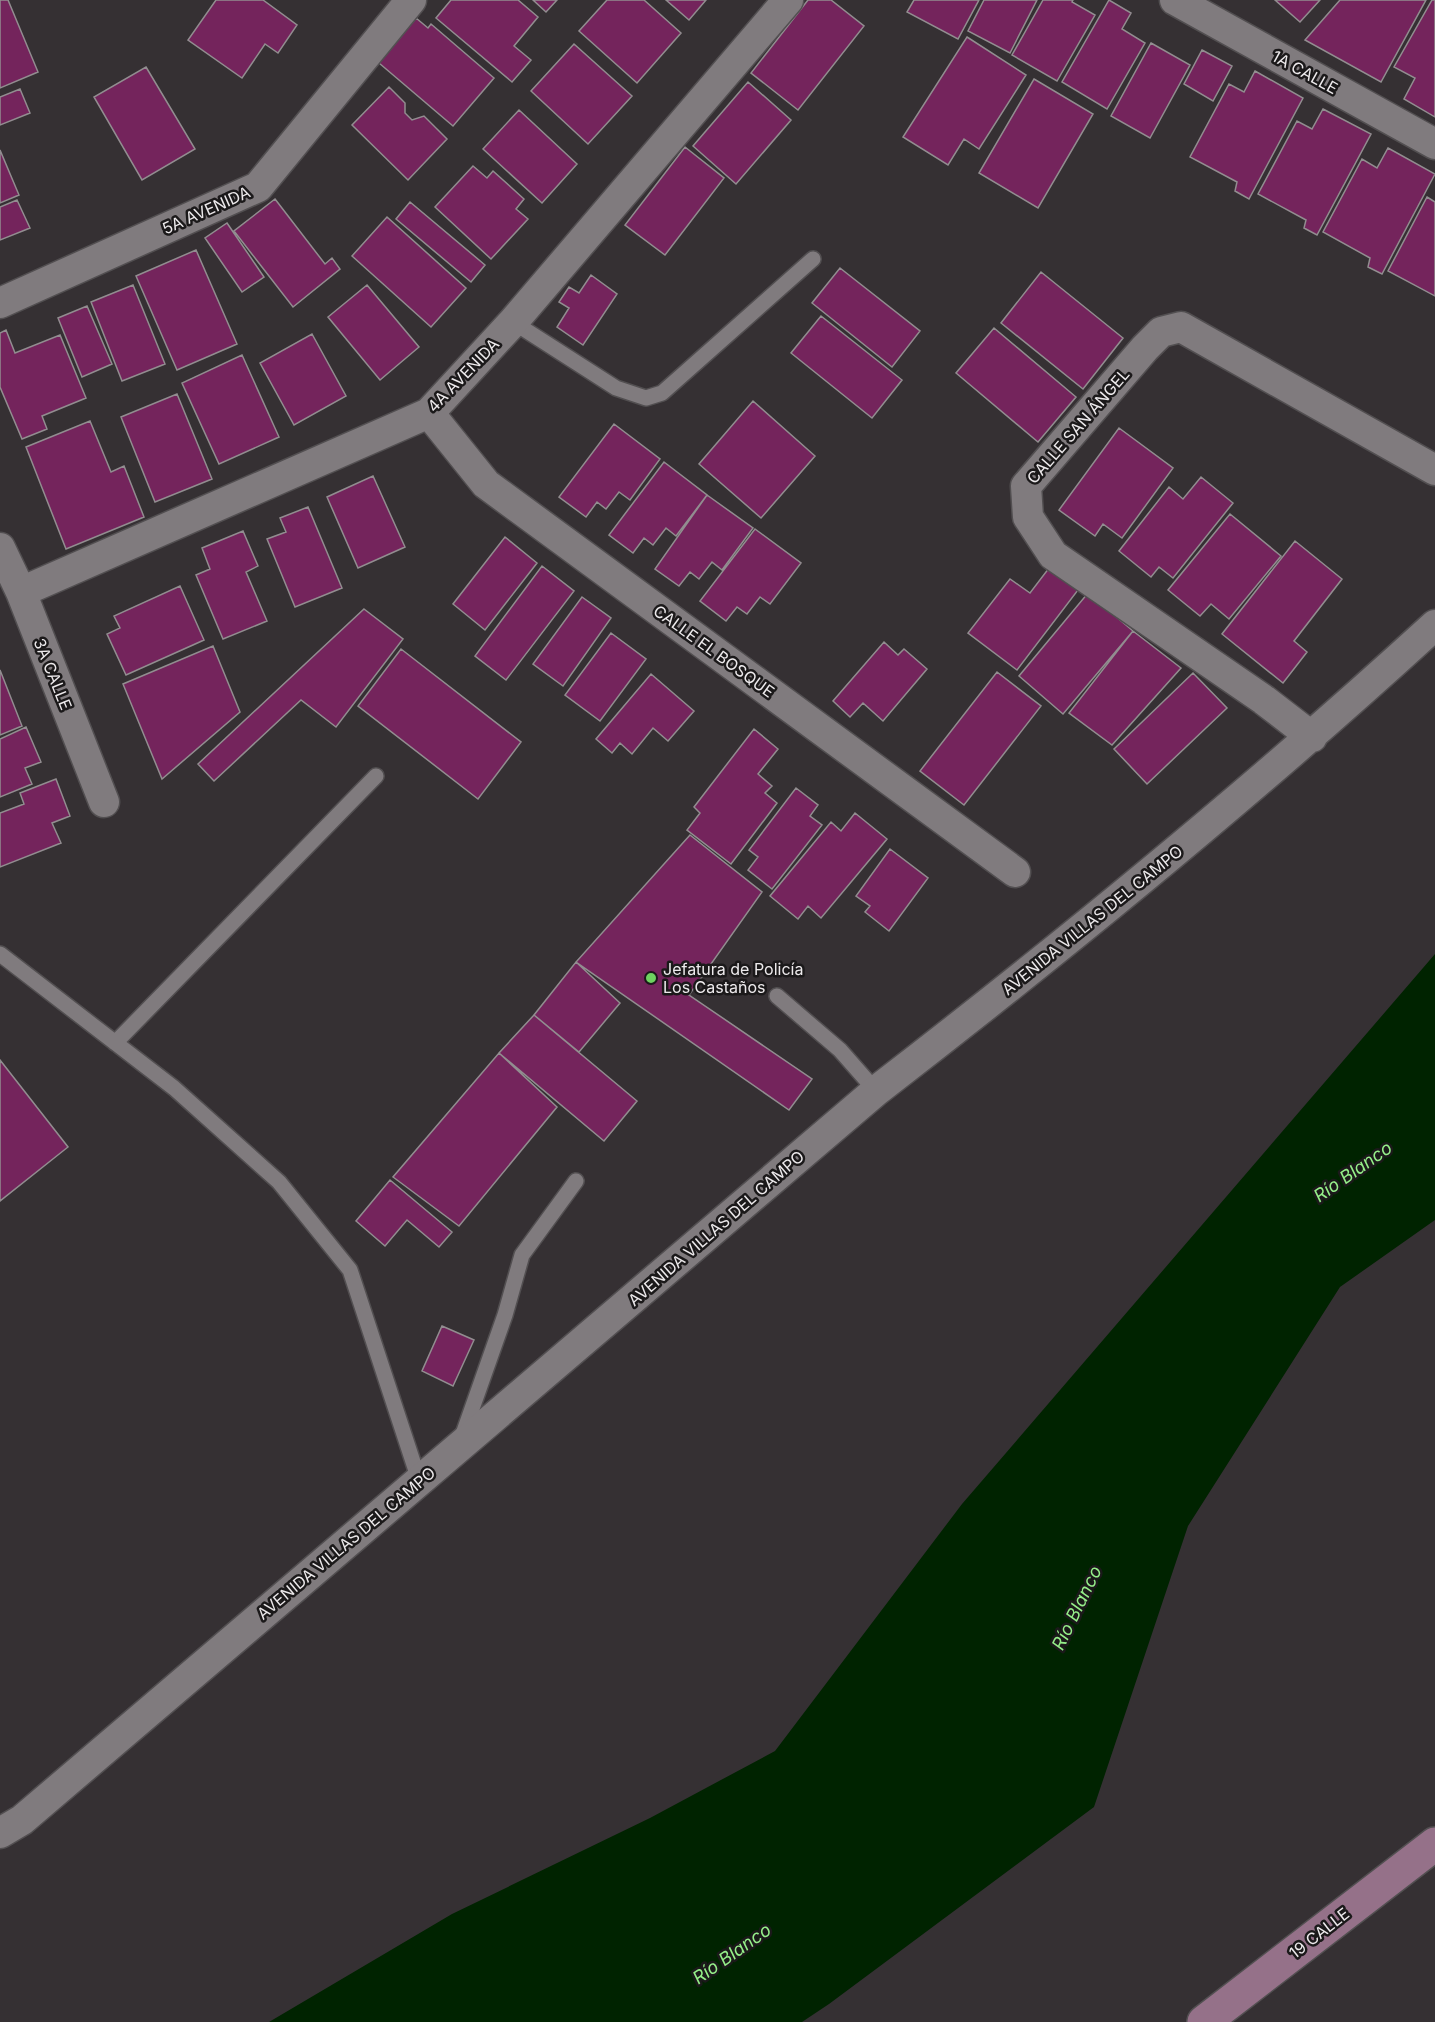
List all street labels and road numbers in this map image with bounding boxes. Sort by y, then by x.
street label: 1A CALLE [1269,46,1341,98]
street label: 5A AVENIDA [159,182,253,238]
street label: 4A AVENIDA [423,334,503,416]
street label: CALLE SAN ÁNGEL [1022,364,1134,488]
street label: CALLE EL BOSQUE [650,600,778,702]
street label: 3A CALLE [30,635,76,713]
street label: AVENIDA VILLAS DEL CAMPO [998,841,1186,999]
street label: AVENIDA VILLAS DEL CAMPO [624,1146,808,1310]
street label: AVENIDA VILLAS DEL CAMPO [253,1462,439,1624]
street label: 19 CALLE [1285,1903,1353,1963]

